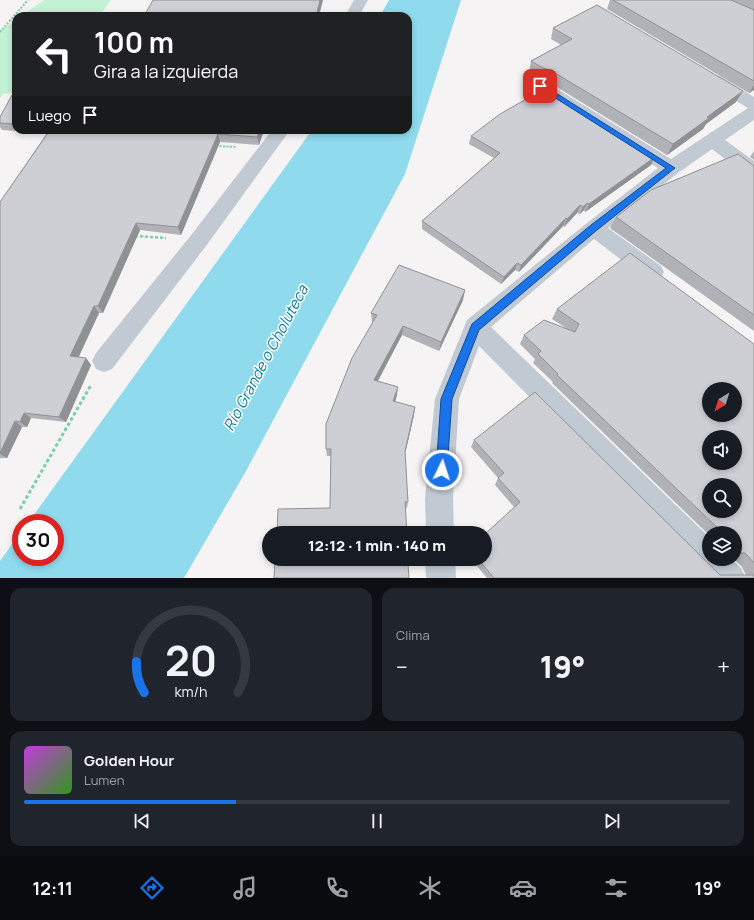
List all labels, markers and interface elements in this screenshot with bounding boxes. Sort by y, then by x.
text: 100 m [94,23,174,61]
icon: left [28,28,80,80]
text: Gira a la izquierda [94,59,238,83]
pin [523,69,557,103]
icon: arrive [529,75,551,97]
icon: arrive [79,104,101,126]
text: Luego [28,105,71,126]
water label: Río Grande o Choluteca [218,281,313,434]
north arrow [702,382,742,422]
map controls [702,382,742,566]
button: sound [702,430,742,470]
position arrow [421,449,463,491]
button: search [702,478,742,518]
speed limit sign: 30 [12,514,64,566]
button: layers [702,526,742,566]
text: 12:12 · 1 min · 140 m [308,535,446,556]
text: Clima [396,626,430,644]
text: 20 [165,631,217,687]
text: 19° [540,646,585,687]
text: − [396,652,408,682]
text: + [717,652,730,682]
text: km/h [174,681,208,700]
text: Golden Hour [84,750,174,771]
text: Lumen [84,771,124,789]
icon: previous [131,810,153,832]
icon: pause [366,810,388,832]
icon: next [601,810,623,832]
icon: directions [138,874,166,902]
icon: music [231,874,259,902]
icon: phone [323,874,351,902]
icon: climate [416,874,444,902]
icon: car [509,874,537,902]
icon: filters [602,874,630,902]
text: 12:11 [32,876,73,900]
text: 19° [694,876,722,900]

